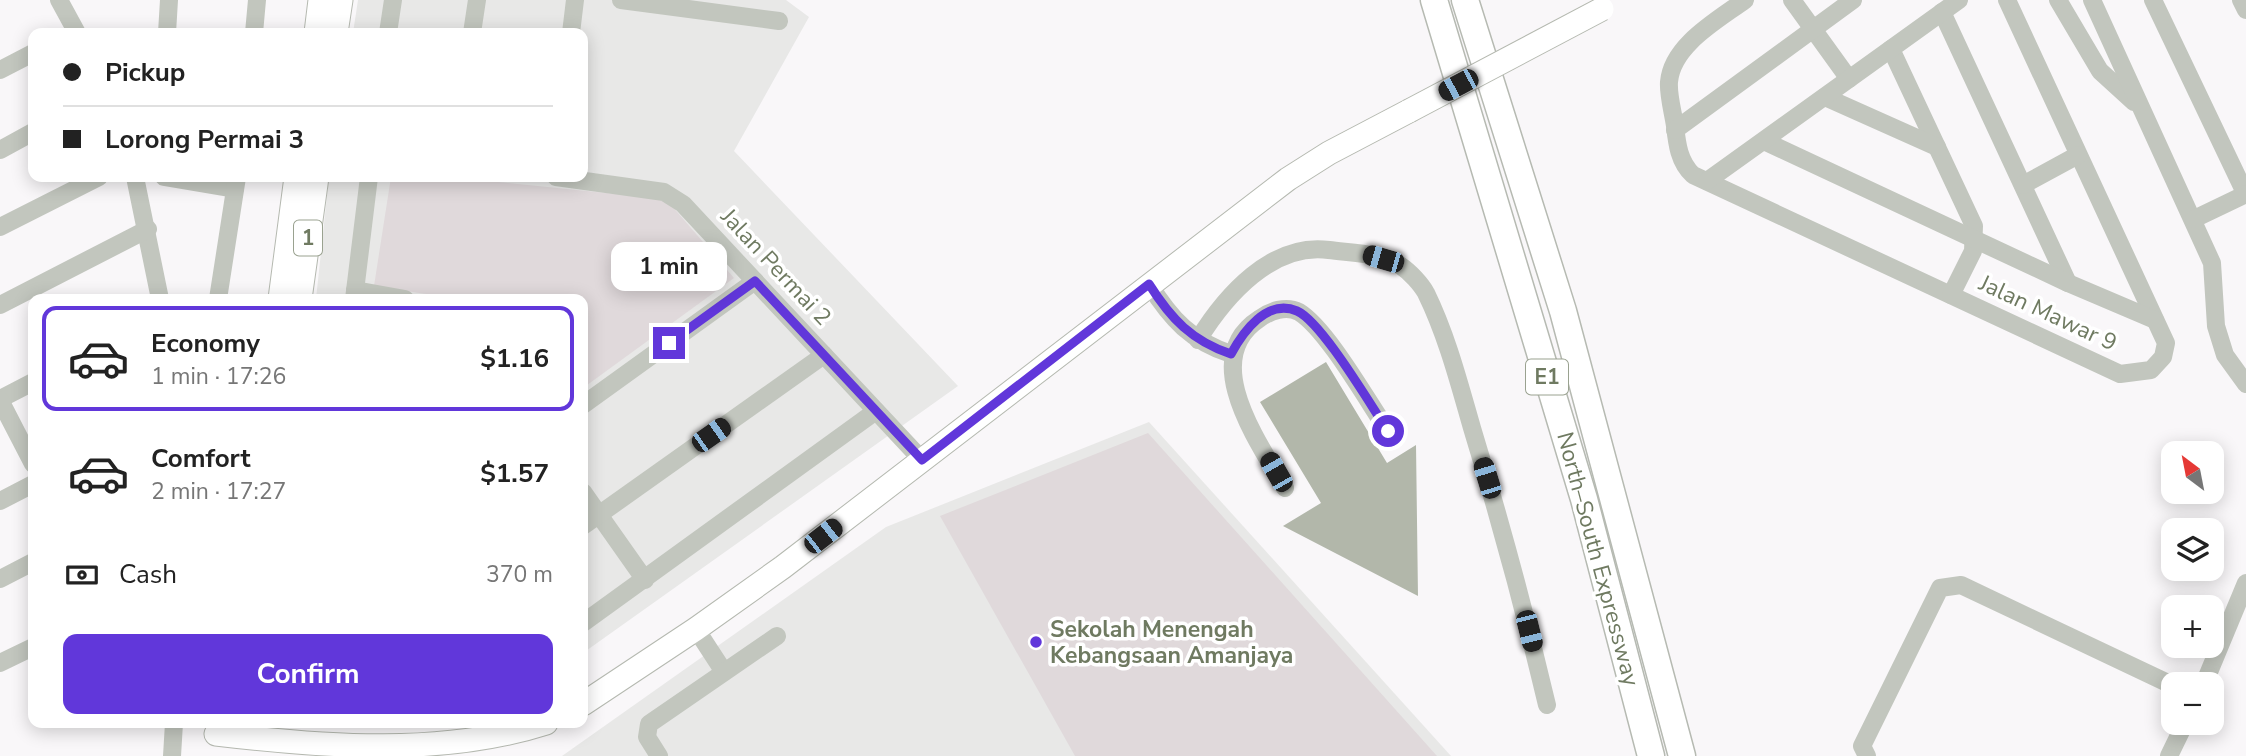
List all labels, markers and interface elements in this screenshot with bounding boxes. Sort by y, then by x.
text: Pickup [105,55,185,90]
car [1435,66,1482,104]
text: Lorong Permai 3 [105,122,304,157]
street label: Jalan Permai 2 [713,201,838,332]
road number: 1 [294,220,322,256]
callout: 1 min [611,242,727,290]
car [1360,243,1407,275]
text: 1 min [639,251,699,282]
street label: Jalan Mawar 9 [1973,267,2122,358]
text: Economy [151,326,260,361]
icon: car [67,327,130,390]
route end [653,327,685,359]
text: $1.16 [480,341,549,376]
road number: E1 [1526,360,1568,394]
text: 1 min · 17:26 [151,361,286,392]
car [688,414,735,456]
route start [1372,415,1404,447]
street label: North–South Expressway [1549,429,1647,690]
text: Comfort [151,441,251,476]
north arrow [2161,441,2224,504]
map controls [2161,441,2224,735]
icon: car [67,442,130,505]
car [1257,449,1296,495]
car [1471,455,1504,501]
text: $1.57 [480,456,549,491]
text: 2 min · 17:27 [151,476,286,507]
car [800,515,847,557]
button: layers [2161,518,2224,581]
icon: cash [63,556,101,594]
text: Cash [119,557,177,592]
text: 370 m [486,559,553,590]
button: + [2161,595,2224,658]
car [1514,608,1545,654]
place label: Sekolah Menengah Kebangsaan Amanjaya [1050,614,1293,671]
button: Confirm [63,634,553,714]
marker: Sekolah Menengah Kebangsaan Amanjaya [1028,634,1044,650]
button: − [2161,672,2224,735]

